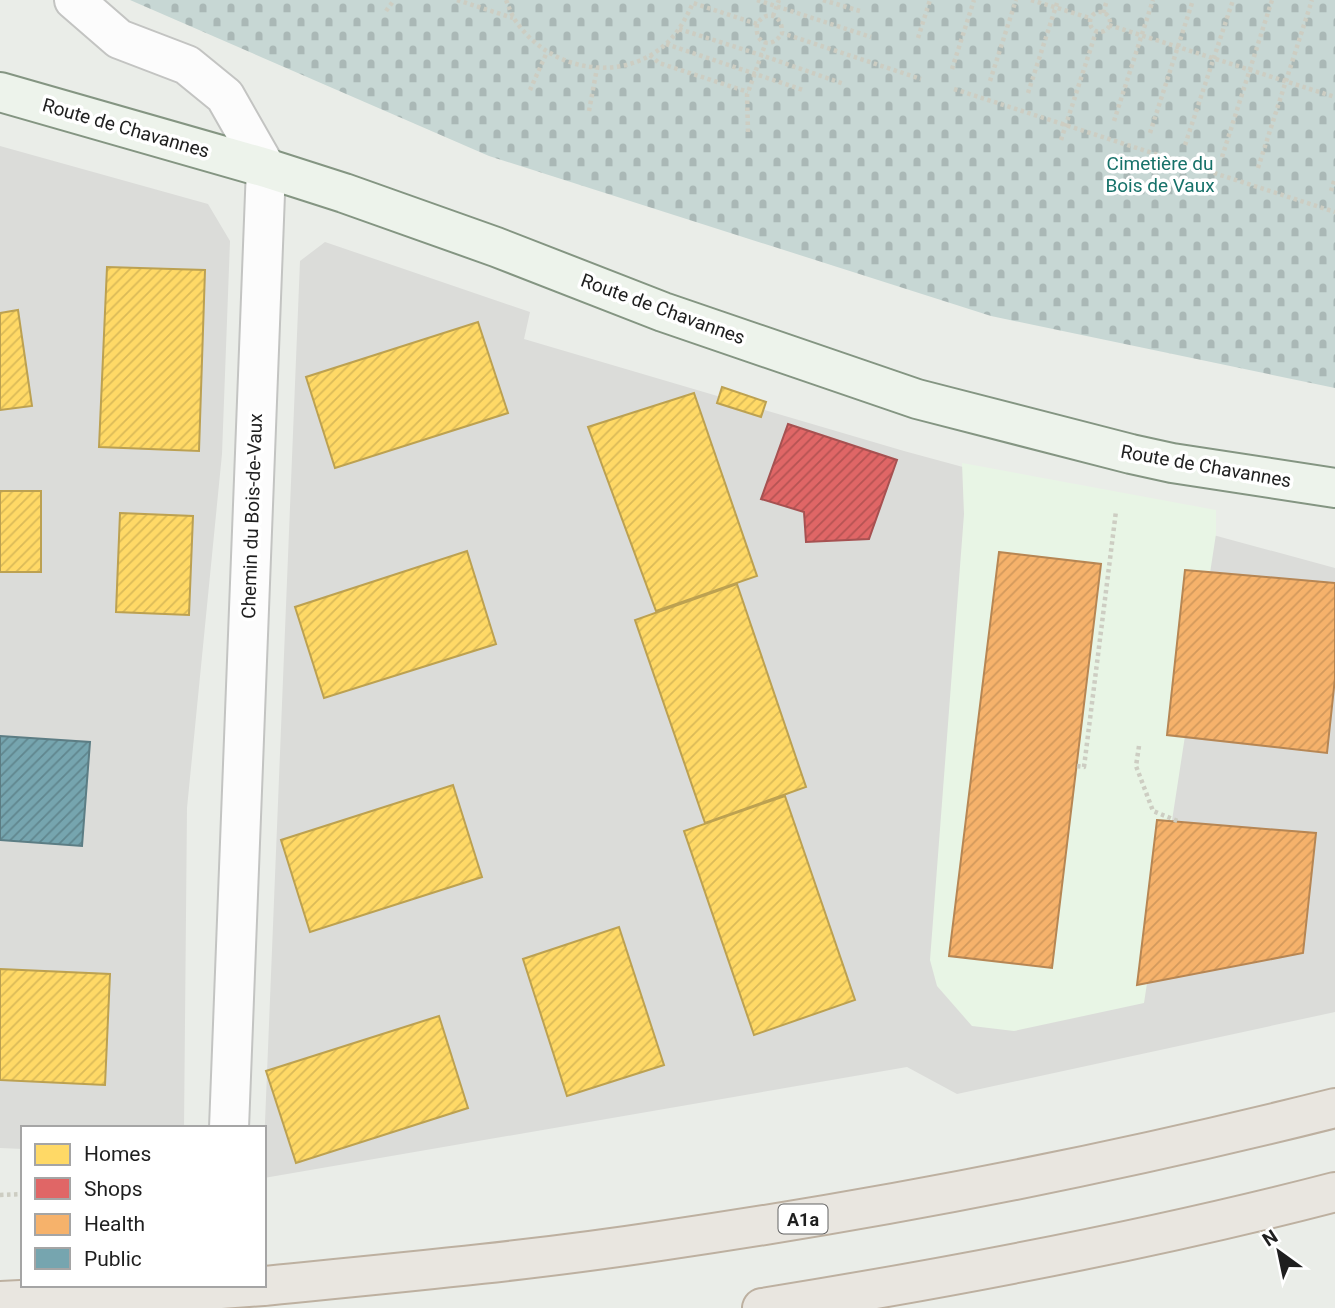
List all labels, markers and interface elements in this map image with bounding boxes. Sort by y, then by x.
street label: Route de Chavannes [40,93,212,163]
park label: Cimetière du Bois de Vaux [1105,152,1215,197]
street label: Route de Chavannes [578,269,748,349]
street label: Chemin du Bois-de-Vaux [237,412,267,619]
street label: Route de Chavannes [1119,440,1293,492]
legend [21,1126,266,1287]
text: Homes [84,1142,151,1166]
text: Shops [84,1177,143,1201]
road number: A1a [778,1204,828,1234]
text: Health [84,1212,145,1236]
north arrow [1244,1217,1314,1287]
text: N [1258,1225,1282,1251]
text: Public [84,1247,142,1271]

